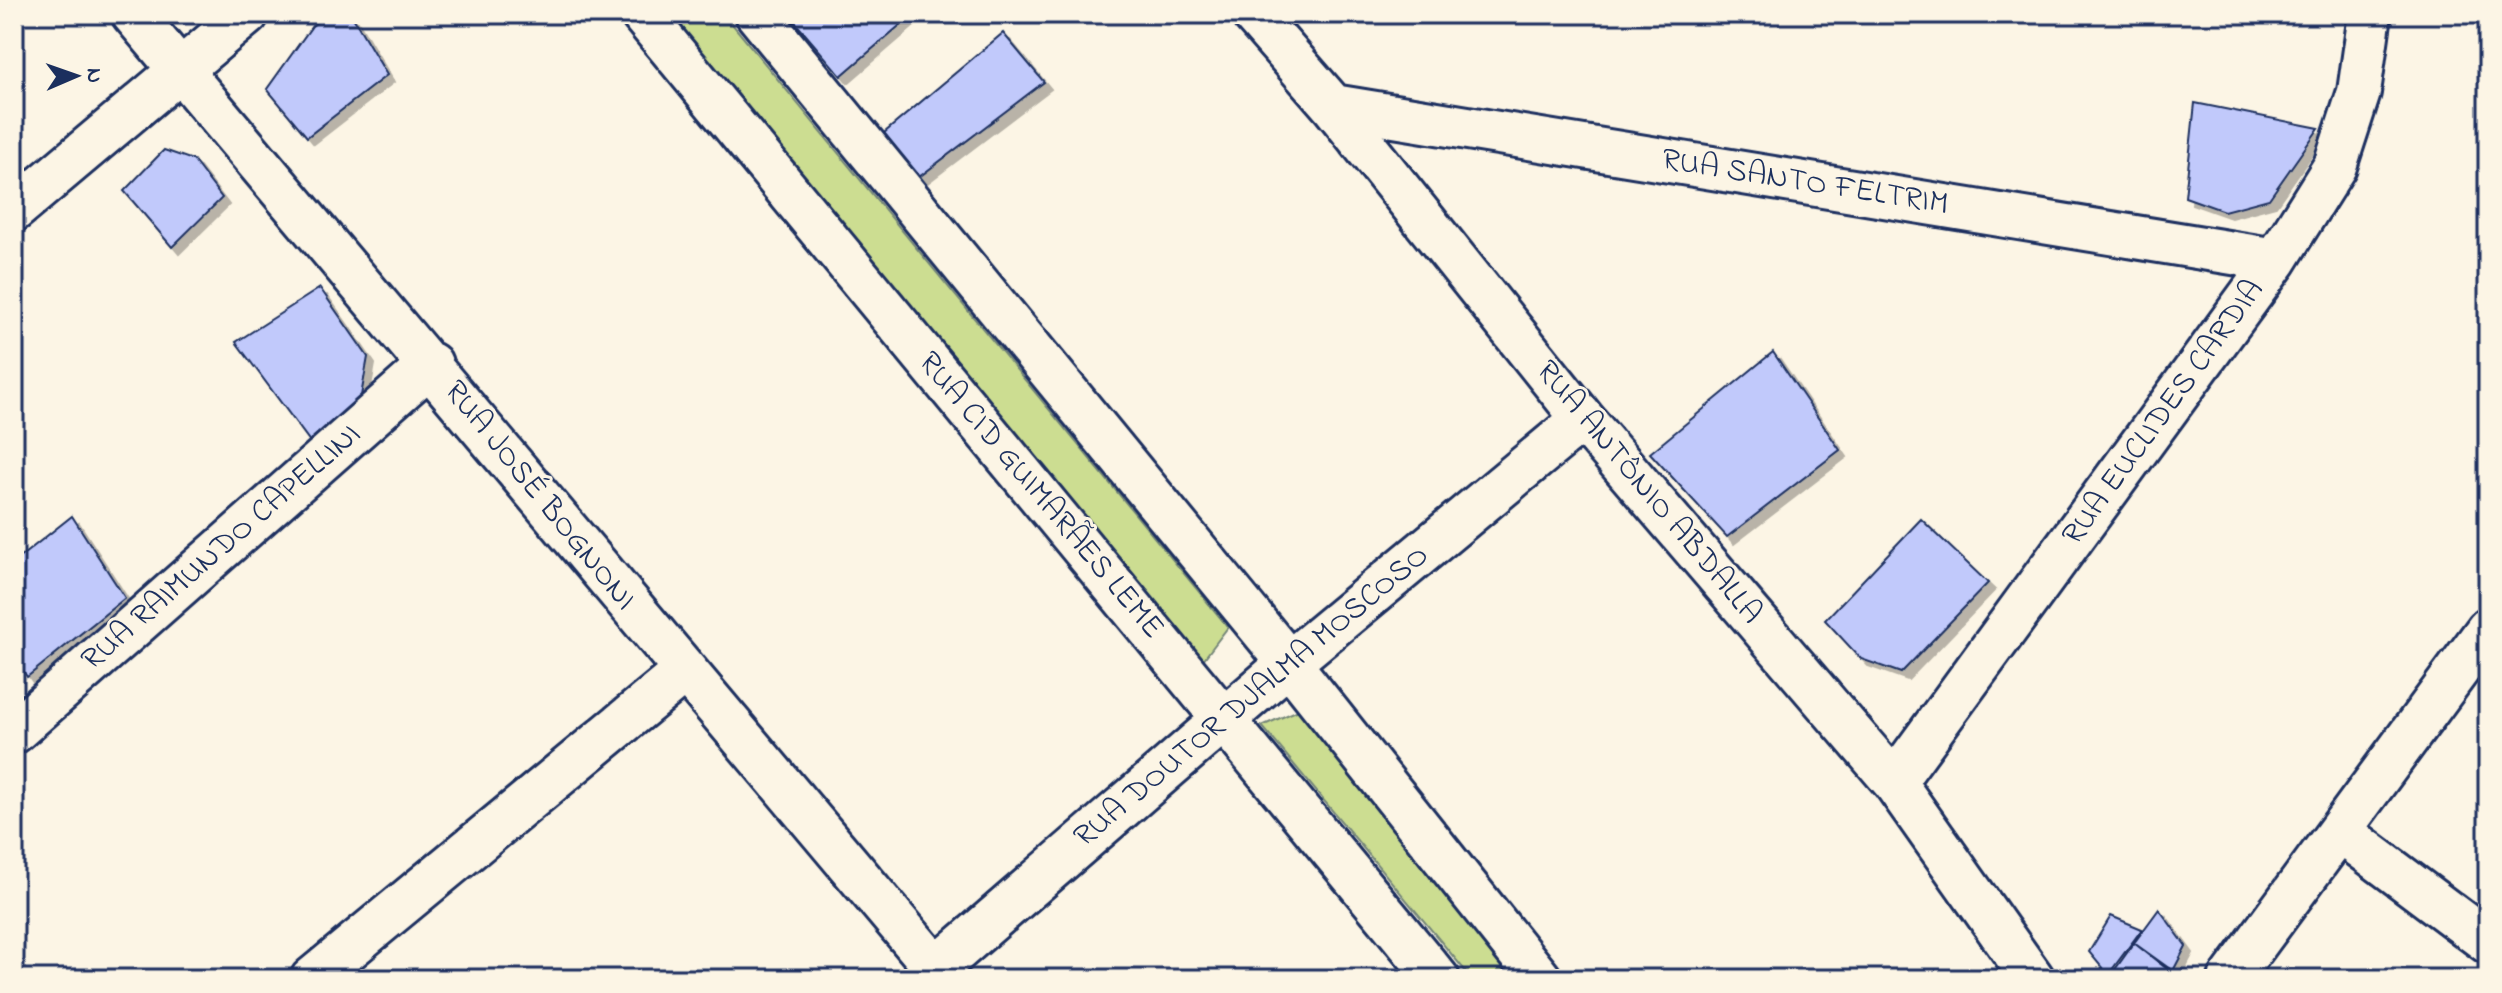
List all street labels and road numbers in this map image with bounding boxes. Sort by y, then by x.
street label: RUA SANTO FELTRIM [1658,137,1952,229]
street label: RUA EUCLIDES CARDIA [2051,270,2277,556]
street label: RUA CID GUIMARÃES LEME [905,342,1175,650]
street label: RUA ANTÔNIO ABDALLA [1523,351,1773,635]
street label: RUA JOSÉ BOGNONI [431,371,647,621]
street label: RUA RAIMUNDO CAPELLINI [72,413,372,683]
street label: RUA DOUTOR DJALMA MOSCOSO [1064,534,1440,860]

